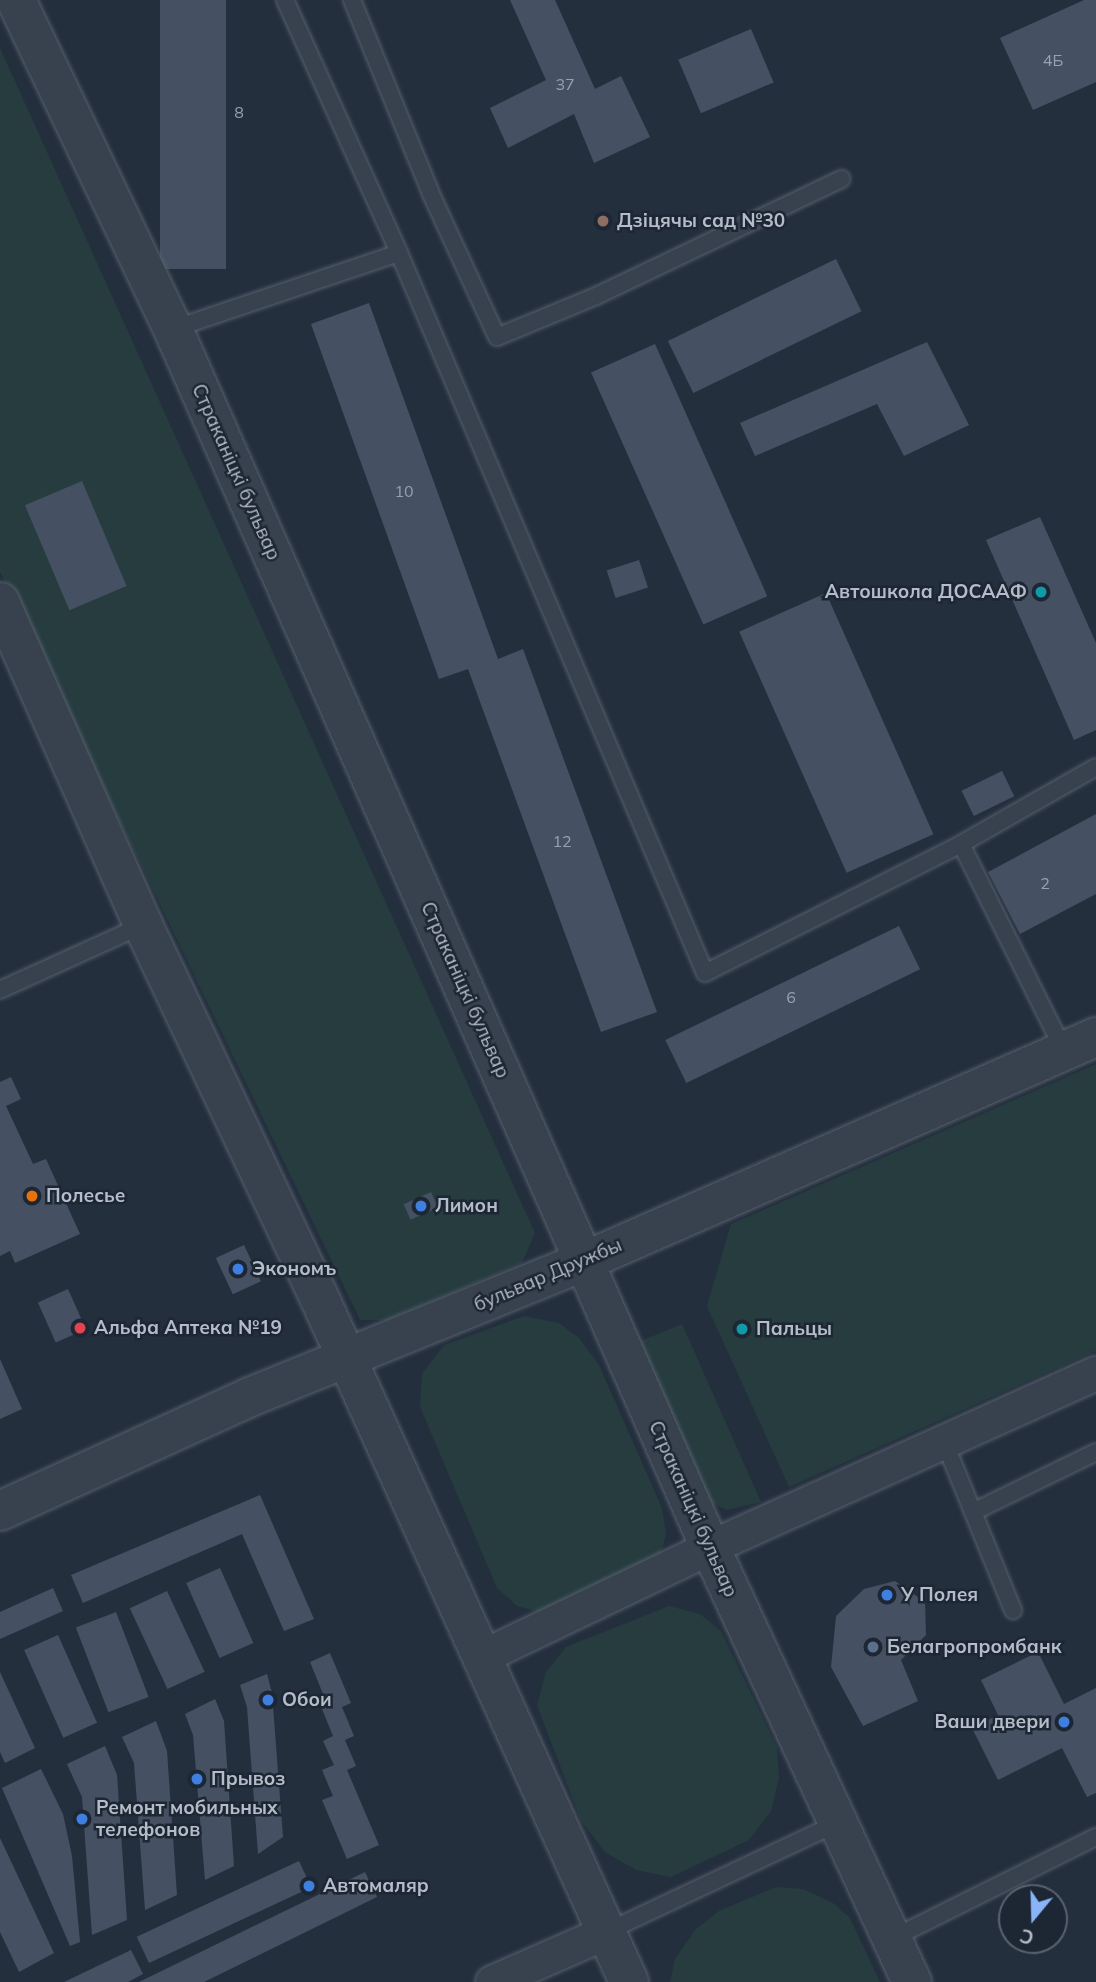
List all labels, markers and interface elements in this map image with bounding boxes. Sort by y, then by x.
house number: 4Б [1043,50,1063,70]
house number: 37 [555,74,575,94]
house number: 8 [234,102,244,122]
place label: Дзіцячы сад №30 [617,210,785,232]
marker: Дзіцячы сад №30 [595,213,611,229]
street label: Страканіцкі бульвар [187,380,285,564]
house number: 10 [394,481,414,501]
place label: Автошкола ДОСААФ [825,581,1027,603]
marker: Автошкола ДОСААФ [1033,584,1049,600]
house number: 12 [552,831,572,851]
house number: 2 [1040,873,1050,893]
street label: Страканіцкі бульвар [416,898,514,1082]
house number: 6 [786,987,796,1007]
place label: Полесье [46,1185,125,1207]
marker: Полесье [24,1188,40,1204]
place label: Лимон [435,1195,498,1217]
marker: Лимон [413,1198,429,1214]
street label: бульвар Дружбы [471,1234,625,1316]
place label: Экономъ [252,1258,336,1280]
marker: Экономъ [230,1261,246,1277]
place label: Альфа Аптека №19 [94,1317,282,1339]
place label: Пальцы [756,1318,832,1340]
marker: Альфа Аптека №19 [72,1320,88,1336]
marker: Пальцы [734,1321,750,1337]
street label: Страканіцкі бульвар [644,1417,742,1601]
place label: У Полея [901,1584,978,1606]
marker: У Полея [879,1587,895,1603]
place label: Белагропромбанк [887,1636,1061,1658]
marker: Белагропромбанк [865,1639,881,1655]
place label: Обои [282,1689,332,1711]
marker: Обои [260,1692,276,1708]
place label: Ваши двери [934,1711,1050,1733]
marker: Ваши двери [1056,1714,1072,1730]
place label: Прывоз [211,1768,285,1790]
marker: Прывоз [189,1771,205,1787]
place label: Ремонт мобильных телефонов [96,1797,278,1841]
marker: Ремонт мобильных телефонов [74,1811,90,1827]
place label: Автомаляр [323,1875,429,1897]
marker: Автомаляр [301,1878,317,1894]
north arrow [998,1884,1068,1954]
text: С [1017,1924,1037,1950]

